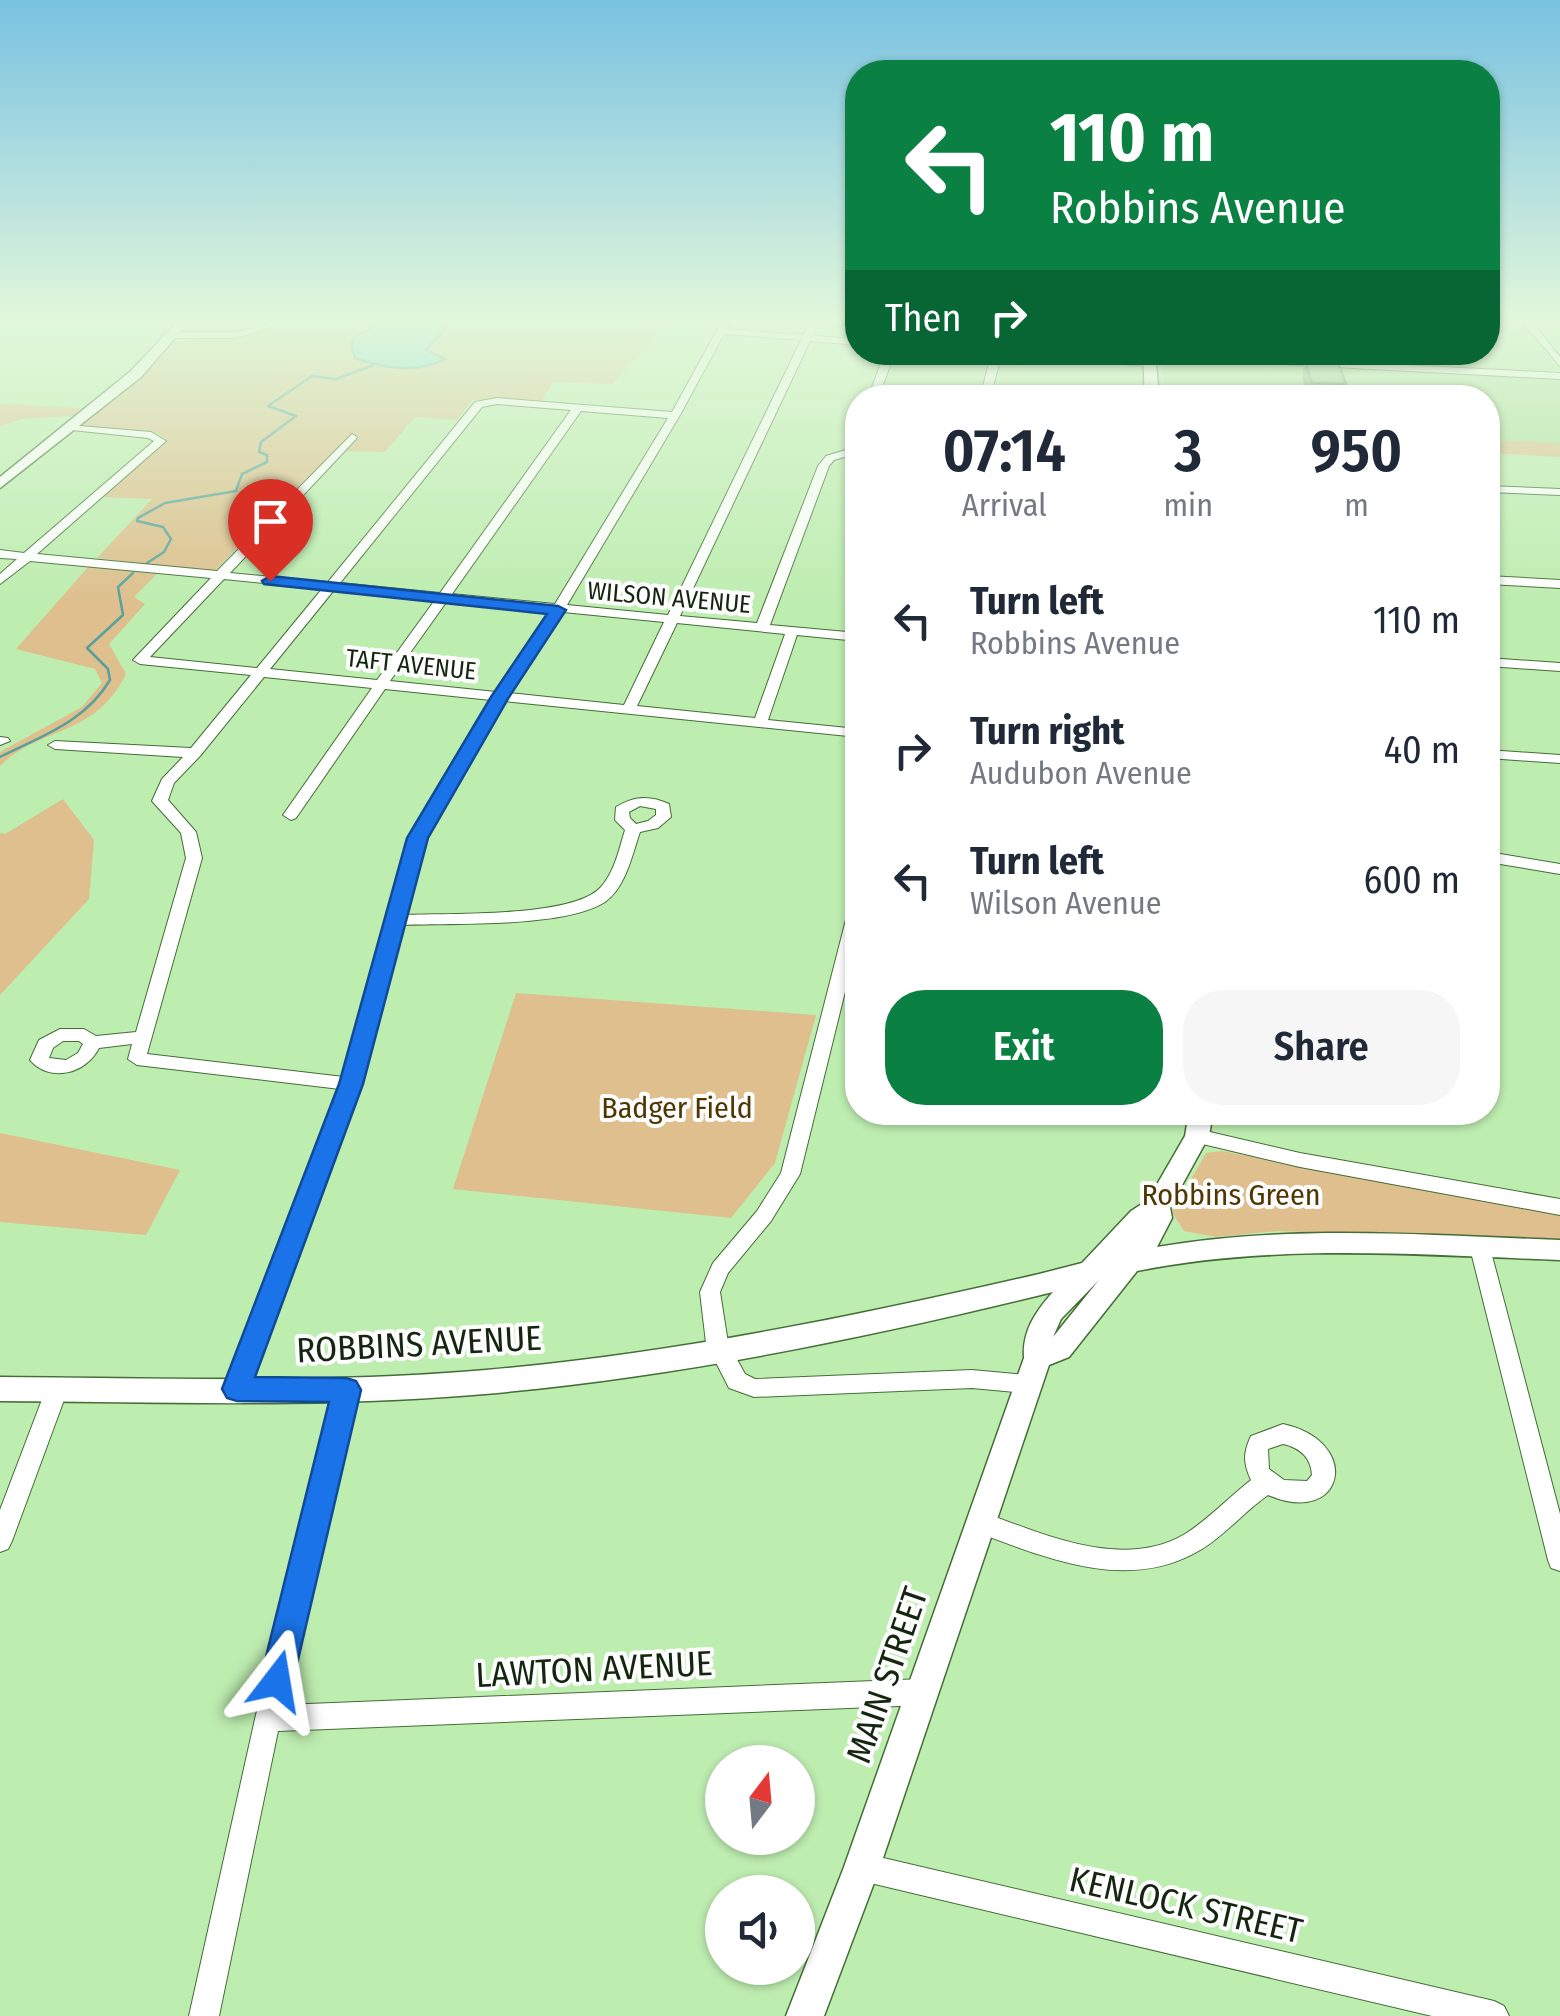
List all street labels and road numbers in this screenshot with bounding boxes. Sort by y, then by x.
street label: WILSON AVENUE [586,576,752,620]
street label: TAFT AVENUE [344,643,478,687]
street label: ROBBINS AVENUE [295,1317,543,1371]
street label: MAIN STREET [837,1581,937,1768]
street label: LAWTON AVENUE [475,1642,713,1696]
street label: KENLOCK STREET [1066,1858,1307,1952]

